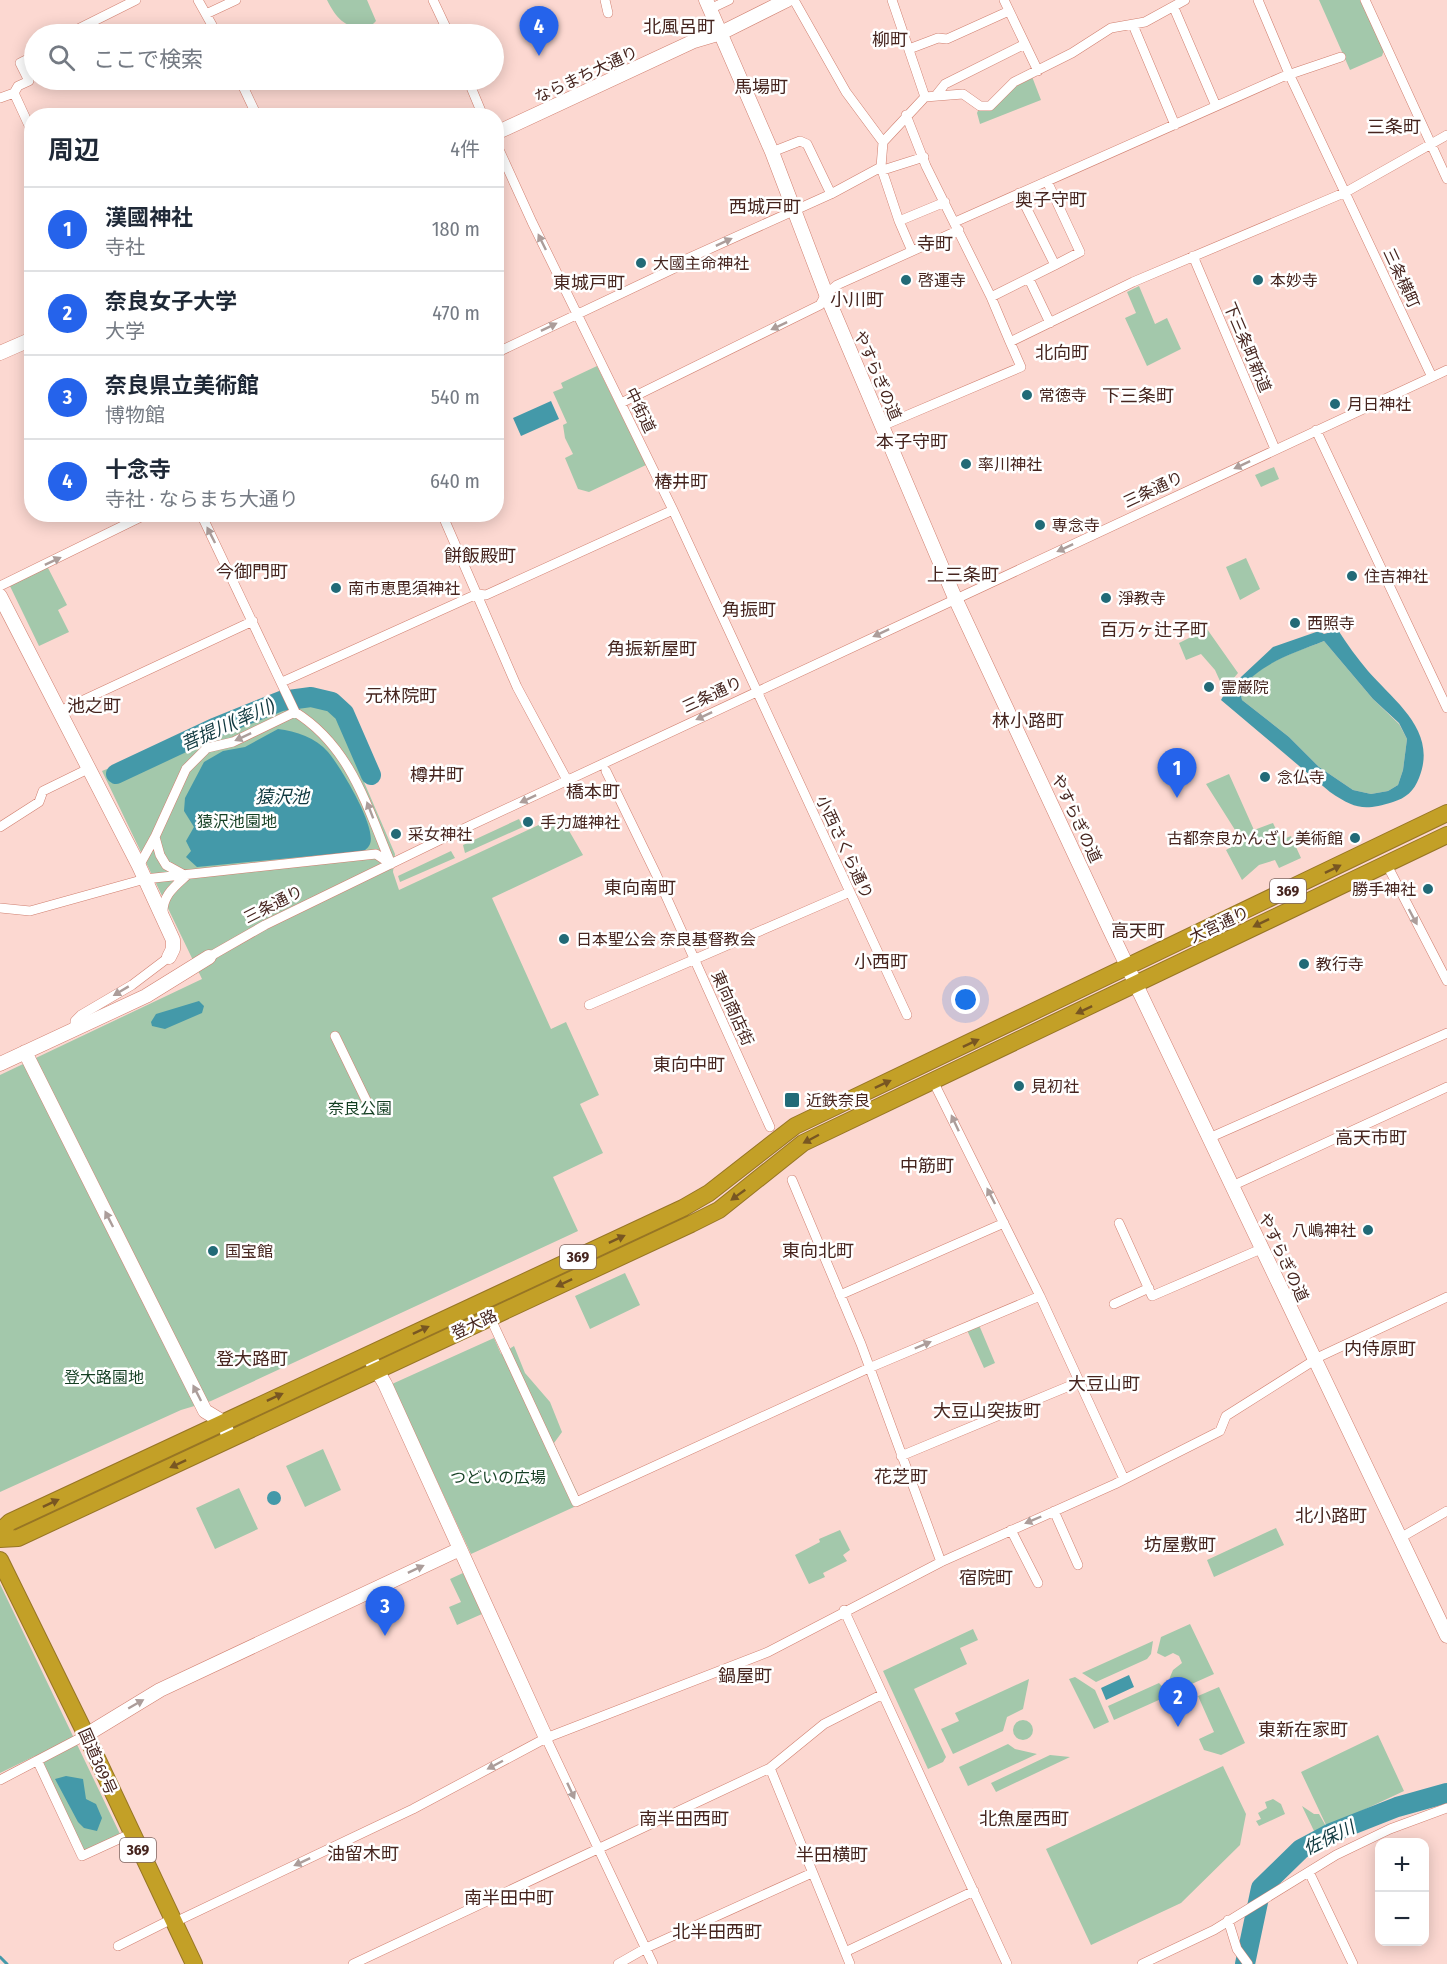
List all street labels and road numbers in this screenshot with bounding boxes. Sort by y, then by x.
street label: ならまち大通り [531,42,641,107]
street label: 三条横町 [1379,245,1424,311]
street label: 下三条町新道 [1220,299,1275,395]
street label: やすらぎの道 [850,327,905,423]
street label: 中街道 [621,384,660,436]
street label: 三条通り [1120,467,1186,512]
street label: 三条通り [679,672,745,717]
street label: やすらぎの道 [1048,771,1105,866]
street label: 小西さくら通り [812,792,877,902]
road number: 369 [1270,879,1306,903]
street label: 三条通り [240,881,306,927]
street label: 大宮通り [1186,902,1252,947]
street label: 東向商店街 [708,968,757,1049]
street label: やすらぎの道 [1255,1210,1312,1305]
road number: 369 [560,1245,596,1269]
street label: 登大路 [448,1306,500,1343]
street label: 国道369号 [74,1725,121,1797]
road number: 369 [120,1838,156,1862]

